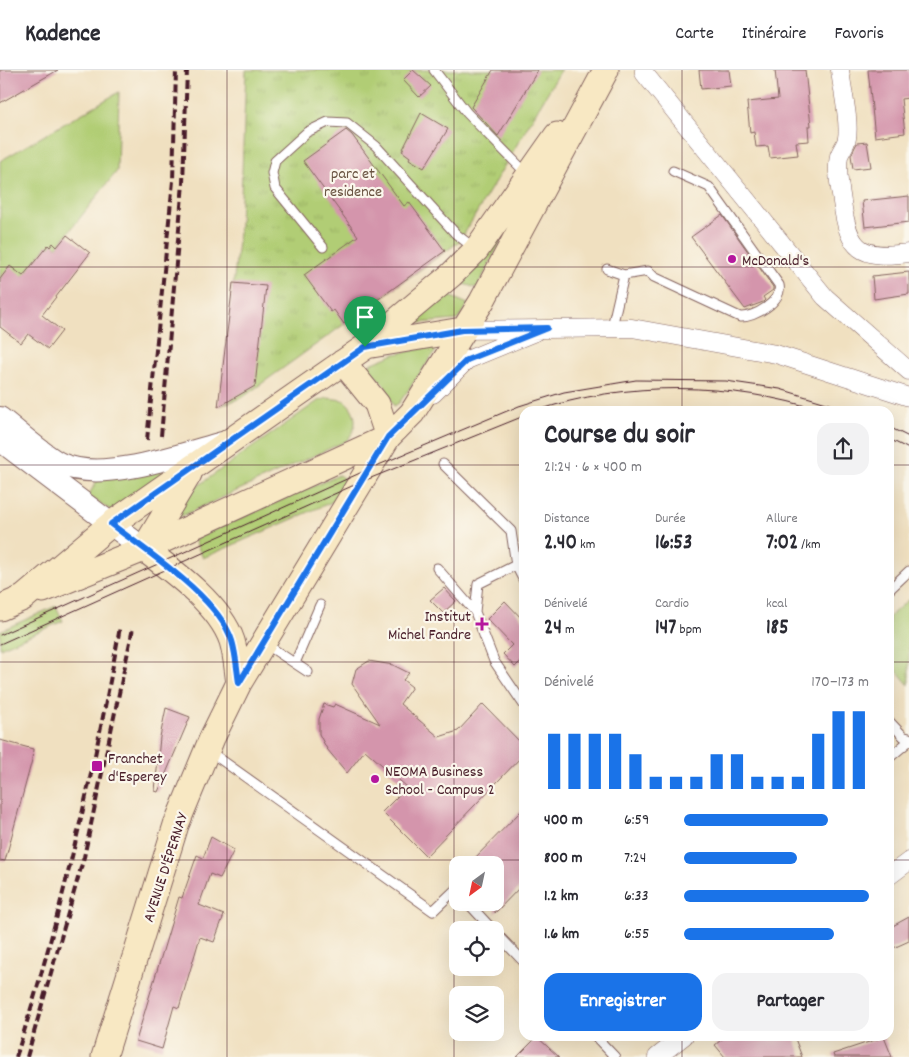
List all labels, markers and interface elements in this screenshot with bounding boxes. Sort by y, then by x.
text: Kadence [25,18,100,52]
text: Carte [675,22,714,47]
text: Itinéraire [742,22,806,47]
text: Favoris [834,22,884,47]
park label: parc et residence [324,163,382,204]
place label: McDonald's [742,250,810,273]
marker: McDonald's [726,253,738,265]
pin [344,296,386,347]
icon: arrive [351,303,379,331]
text: Course du soir [544,417,695,457]
button: share [817,423,869,475]
text: 21:24 · 6 × 400 m [544,456,642,479]
text: Distance [544,509,590,529]
text: Durée [655,509,686,529]
text: Allure [766,509,798,529]
text: 2.40 [544,529,577,559]
text: 16:53 [655,529,692,559]
text: 7:02 [766,529,798,559]
text: km [577,535,595,555]
text: /km [798,535,821,555]
text: Dénivelé [544,594,588,614]
text: Cardio [655,594,689,614]
text: kcal [766,594,787,614]
place label: Institut Michel Fandre [388,606,471,647]
text: 24 [544,614,562,644]
text: 147 [655,614,676,644]
text: 185 [766,614,789,644]
marker: Institut Michel Fandre [475,617,489,631]
text: m [562,620,575,640]
text: bpm [676,620,702,640]
text: Dénivelé [544,671,594,694]
text: 170–173 m [811,671,869,694]
place label: Franchet d'Esperey [108,748,167,789]
marker: Franchet d'Esperey [90,759,104,773]
place label: NEOMA Business School - Campus 2 [385,761,495,802]
marker: NEOMA Business School - Campus 2 [369,773,381,785]
street label: AVENUE D'ÉPERNAY [138,809,195,925]
text: 400 m [544,809,583,832]
text: 6:59 [624,809,649,832]
text: 800 m [544,847,583,870]
text: 7:24 [624,847,646,870]
north arrow [449,856,504,911]
map controls [449,856,504,1041]
text: 1.2 km [544,885,578,908]
text: 6:33 [624,885,649,908]
button: locate [449,921,504,976]
text: 1.6 km [544,923,579,946]
text: 6:55 [624,923,649,946]
button: Enregistrer [544,973,702,1031]
button: Partager [712,973,869,1031]
button: layers [449,986,504,1041]

